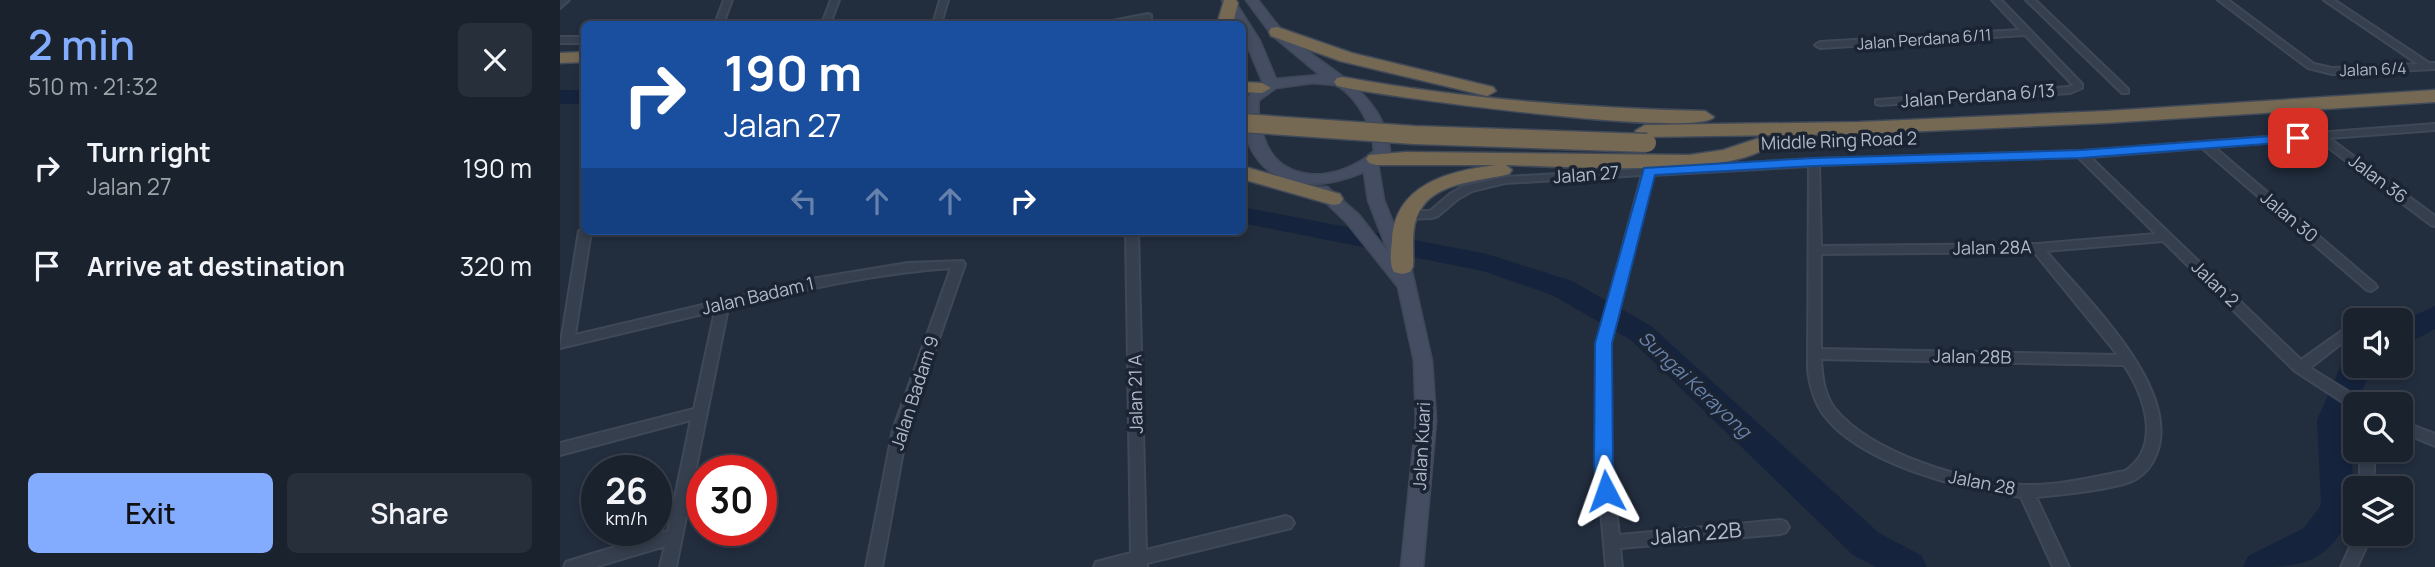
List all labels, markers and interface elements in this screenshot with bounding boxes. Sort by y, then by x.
text: 2 min [28,15,135,73]
button: close [458,23,532,97]
street label: Jalan Perdana 6/11 [1856,23,1992,55]
text: 190 m [724,39,862,106]
icon: right [609,49,700,140]
street label: Jalan 6/4 [2339,57,2407,81]
text: 510 m · 21:32 [28,70,158,102]
street label: Jalan Perdana 6/13 [1900,78,2056,112]
text: Jalan 27 [724,103,842,147]
pin [2268,108,2328,168]
icon: arrive [2279,119,2317,157]
street label: Middle Ring Road 2 [1761,125,1917,155]
text: Turn right [87,134,211,170]
street label: Jalan 36 [2344,148,2413,208]
icon: right [28,149,66,187]
text: 190 m [463,150,532,186]
street label: Jalan 27 [1552,160,1620,188]
text: Jalan 27 [87,170,172,202]
icon: left [785,182,823,220]
icon: ahead [858,182,896,220]
icon: ahead [931,182,969,220]
icon: right [1004,182,1042,220]
street label: Jalan 30 [2256,185,2323,247]
street label: Jalan 28A [1952,234,2032,260]
icon: arrive [28,247,66,285]
text: Arrive at destination [87,248,345,284]
text: 320 m [460,248,532,284]
street label: Jalan 2 [2187,255,2245,312]
street label: Jalan Badam 1 [699,270,816,320]
map controls [2343,308,2413,546]
button: sound [2343,308,2413,378]
water label: Sungai Kerayong [1633,325,1758,444]
street label: Jalan Badam 9 [884,333,944,453]
street label: Jalan 28B [1933,343,2012,369]
street label: Jalan 21 A [1122,354,1148,434]
button: search [2343,392,2413,462]
street label: Jalan Kuari [1407,401,1435,491]
position arrow [1569,454,1643,528]
speed limit sign: 30 [686,455,777,546]
street label: Jalan 28 [1947,464,2018,500]
text: 26 [605,467,648,515]
button: Exit [28,473,273,553]
button: Share [287,473,532,553]
button: layers [2343,476,2413,546]
text: km/h [606,506,647,530]
street label: Jalan 22B [1649,515,1743,551]

